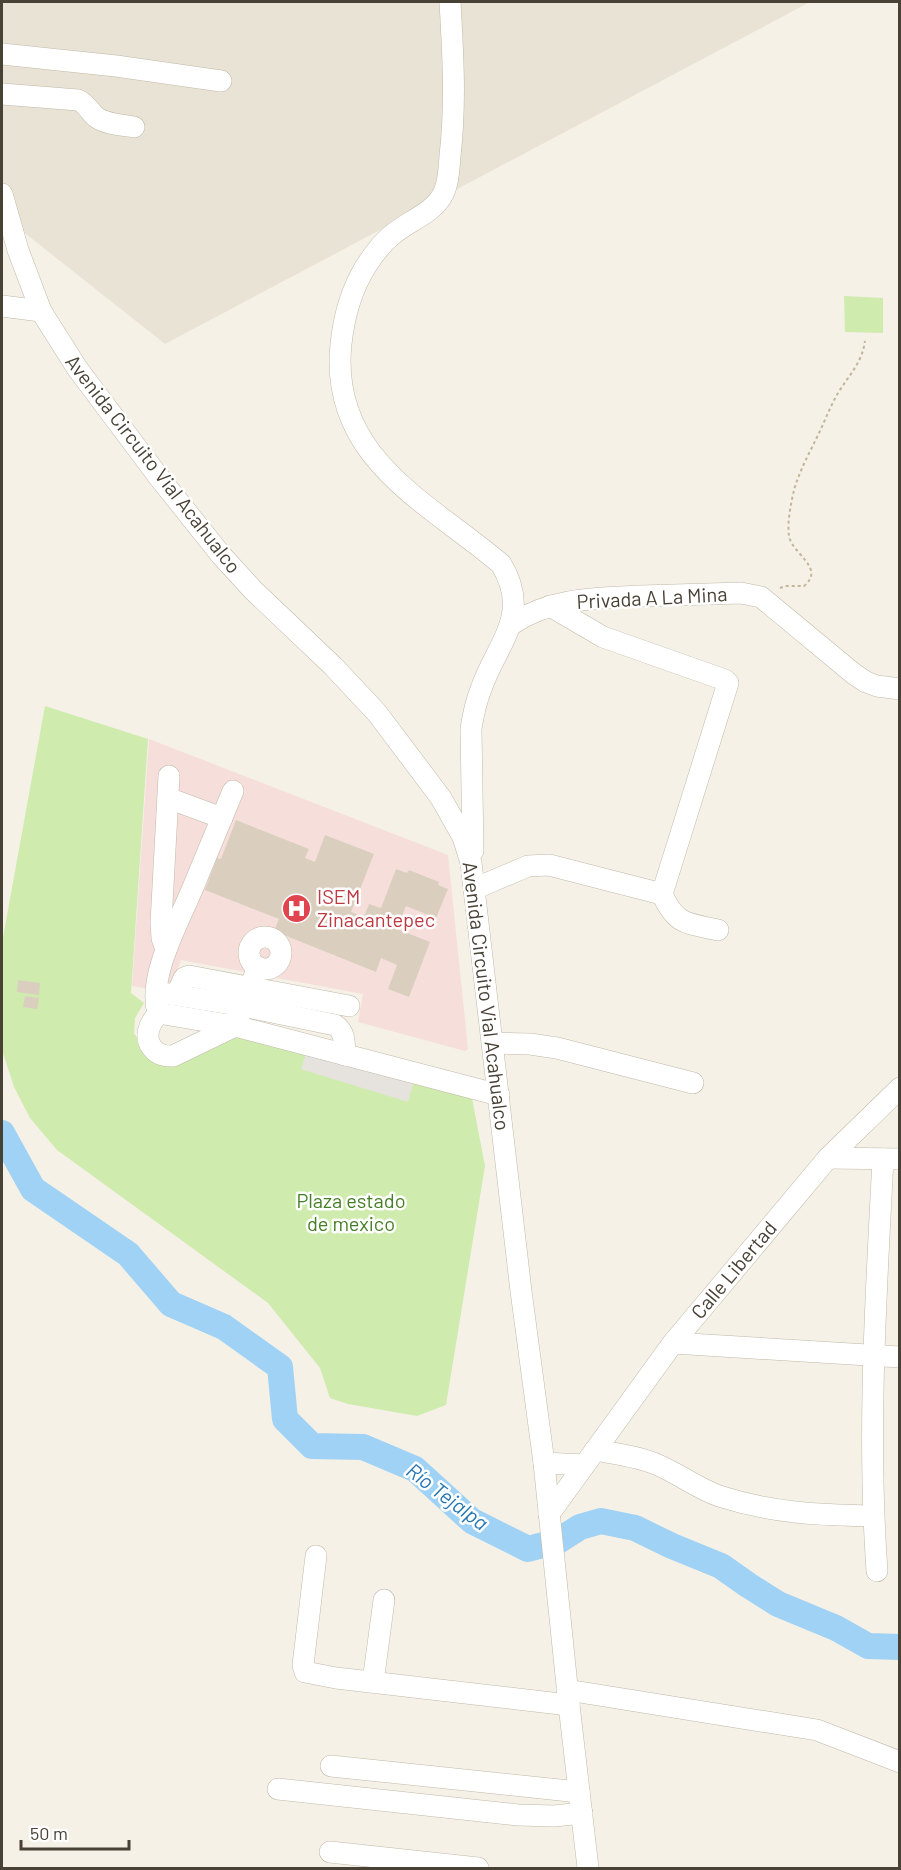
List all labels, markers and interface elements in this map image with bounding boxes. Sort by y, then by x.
street label: Avenida Circuito Vial Acahualco [61,349,247,577]
street label: Privada A La Mina [576,581,728,613]
street label: Avenida Circuito Vial Acahualco [459,860,515,1132]
place label: ISEM Zinacantepec [317,884,435,931]
hospital icon: ISEM Zinacantepec [280,892,312,924]
park label: Plaza estado de mexico [296,1188,406,1235]
street label: Calle Libertad [685,1216,781,1323]
water label: Río Tejalpa [402,1457,494,1535]
scale bar [21,1813,129,1851]
text: 50 m [30,1822,68,1844]

